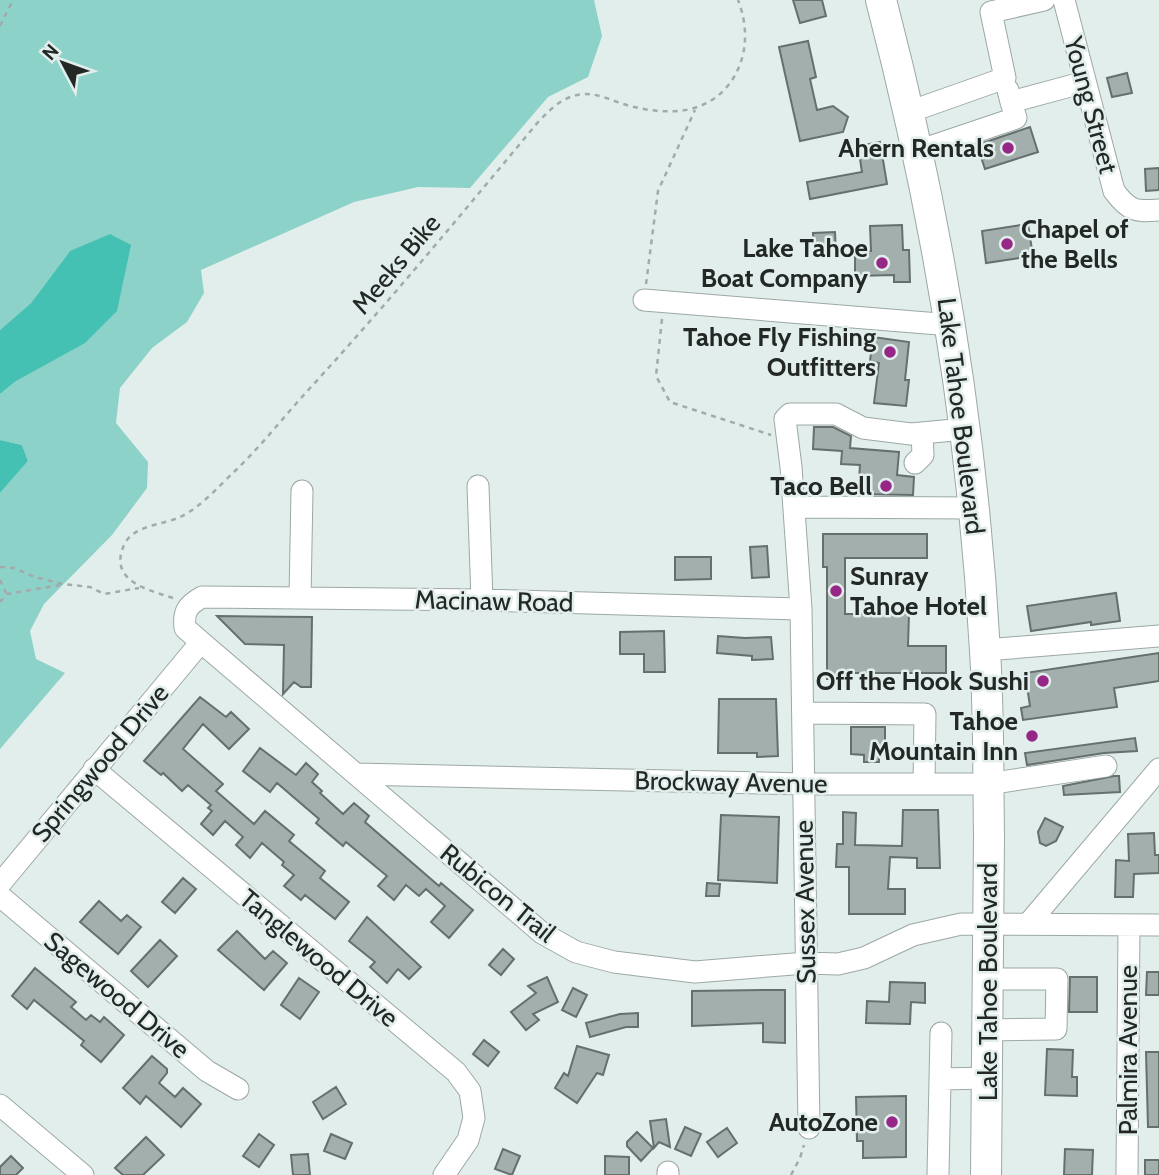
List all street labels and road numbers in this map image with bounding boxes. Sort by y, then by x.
street label: Young Street [1057,32,1125,177]
street label: Meeks Bike [345,207,447,321]
street label: Lake Tahoe Boulevard [931,296,991,536]
street label: Macinaw Road [414,584,574,618]
street label: Springwood Drive [25,677,175,849]
street label: Brockway Avenue [634,764,828,800]
street label: Sussex Avenue [788,820,822,984]
street label: Rubicon Trail [434,837,562,949]
street label: Lake Tahoe Boulevard [972,863,1004,1101]
street label: Tanglewood Drive [233,882,405,1034]
street label: Sagewood Drive [38,925,196,1065]
street label: Palmira Avenue [1112,965,1144,1135]

